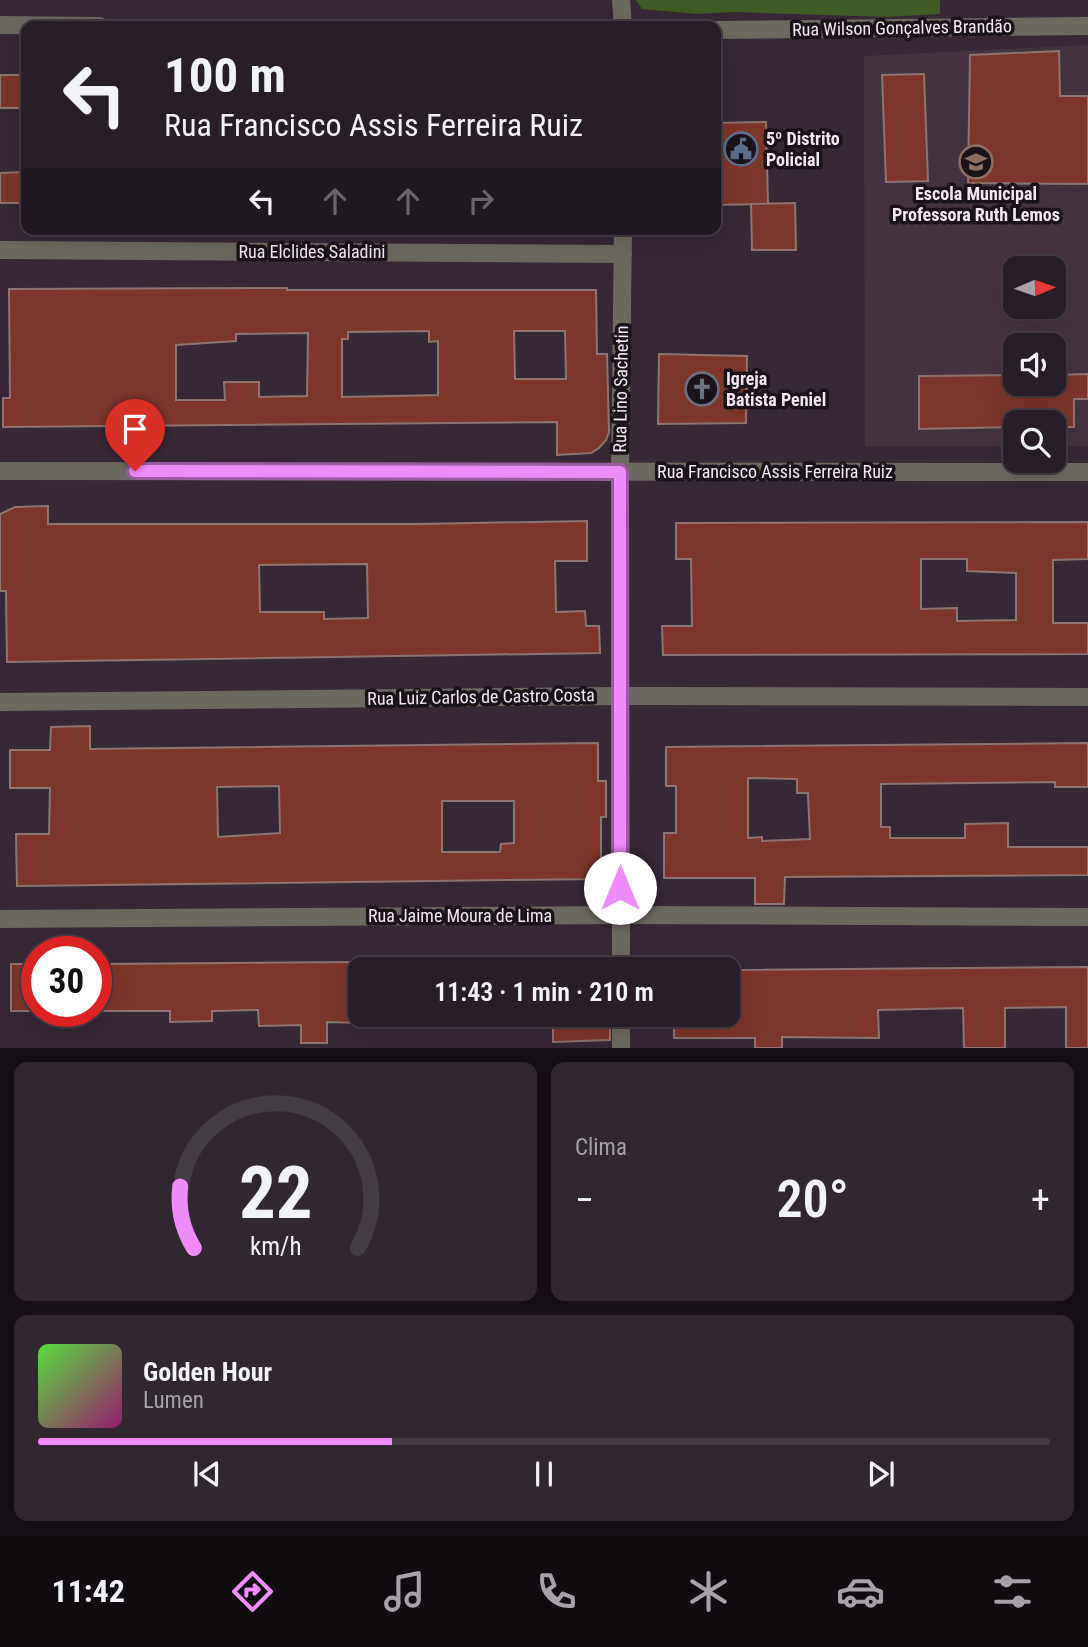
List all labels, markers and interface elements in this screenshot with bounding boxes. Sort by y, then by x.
street label: Rua Wilson Gonçalves Brandão [792,15,1012,40]
text: 100 m [164,47,286,104]
icon: left [49,49,140,140]
text: Rua Francisco Assis Ferreira Ruiz [164,106,583,144]
place label: 5º Distrito Policial [766,128,840,170]
public building icon: 5º Distrito Policial [722,130,760,168]
school or university icon: Escola Municipal Professora Ruth Lemos [957,143,995,181]
icon: left [243,182,281,220]
icon: ahead [316,182,354,220]
icon: ahead [389,182,427,220]
icon: right [462,182,500,220]
place label: Escola Municipal Professora Ruth Lemos [892,183,1060,225]
street label: Rua Elclides Saladini [239,241,386,262]
north arrow [1003,256,1066,318]
map controls [1003,256,1066,473]
street label: Rua Lino Sachetin [609,325,632,453]
button: sound [1003,333,1066,396]
place label: Igreja Batista Peniel [726,368,826,410]
church icon: Igreja Batista Peniel [683,370,721,408]
pin [105,399,165,471]
icon: arrive [116,410,154,448]
button: search [1003,410,1066,473]
street label: Rua Francisco Assis Ferreira Ruiz [657,461,893,482]
street label: Rua Luiz Carlos de Castro Costa [367,684,595,709]
position arrow [583,851,657,925]
street label: Rua Jaime Moura de Lima [368,905,552,926]
speed limit sign: 30 [21,936,112,1027]
text: 11:43 · 1 min · 210 m [434,977,654,1007]
text: Clima [575,1134,627,1161]
text: 22 [239,1150,312,1236]
text: 20° [776,1169,849,1230]
text: − [575,1178,594,1222]
text: + [1031,1178,1050,1222]
text: km/h [250,1231,301,1260]
text: Golden Hour [143,1357,272,1387]
text: Lumen [143,1387,204,1414]
icon: previous [188,1455,226,1493]
icon: pause [525,1455,563,1493]
icon: next [862,1455,900,1493]
icon: directions [228,1567,277,1616]
icon: music [380,1567,429,1616]
icon: phone [532,1567,581,1616]
icon: climate [684,1567,733,1616]
icon: car [836,1567,885,1616]
icon: filters [988,1567,1037,1616]
text: 11:42 [51,1572,125,1610]

